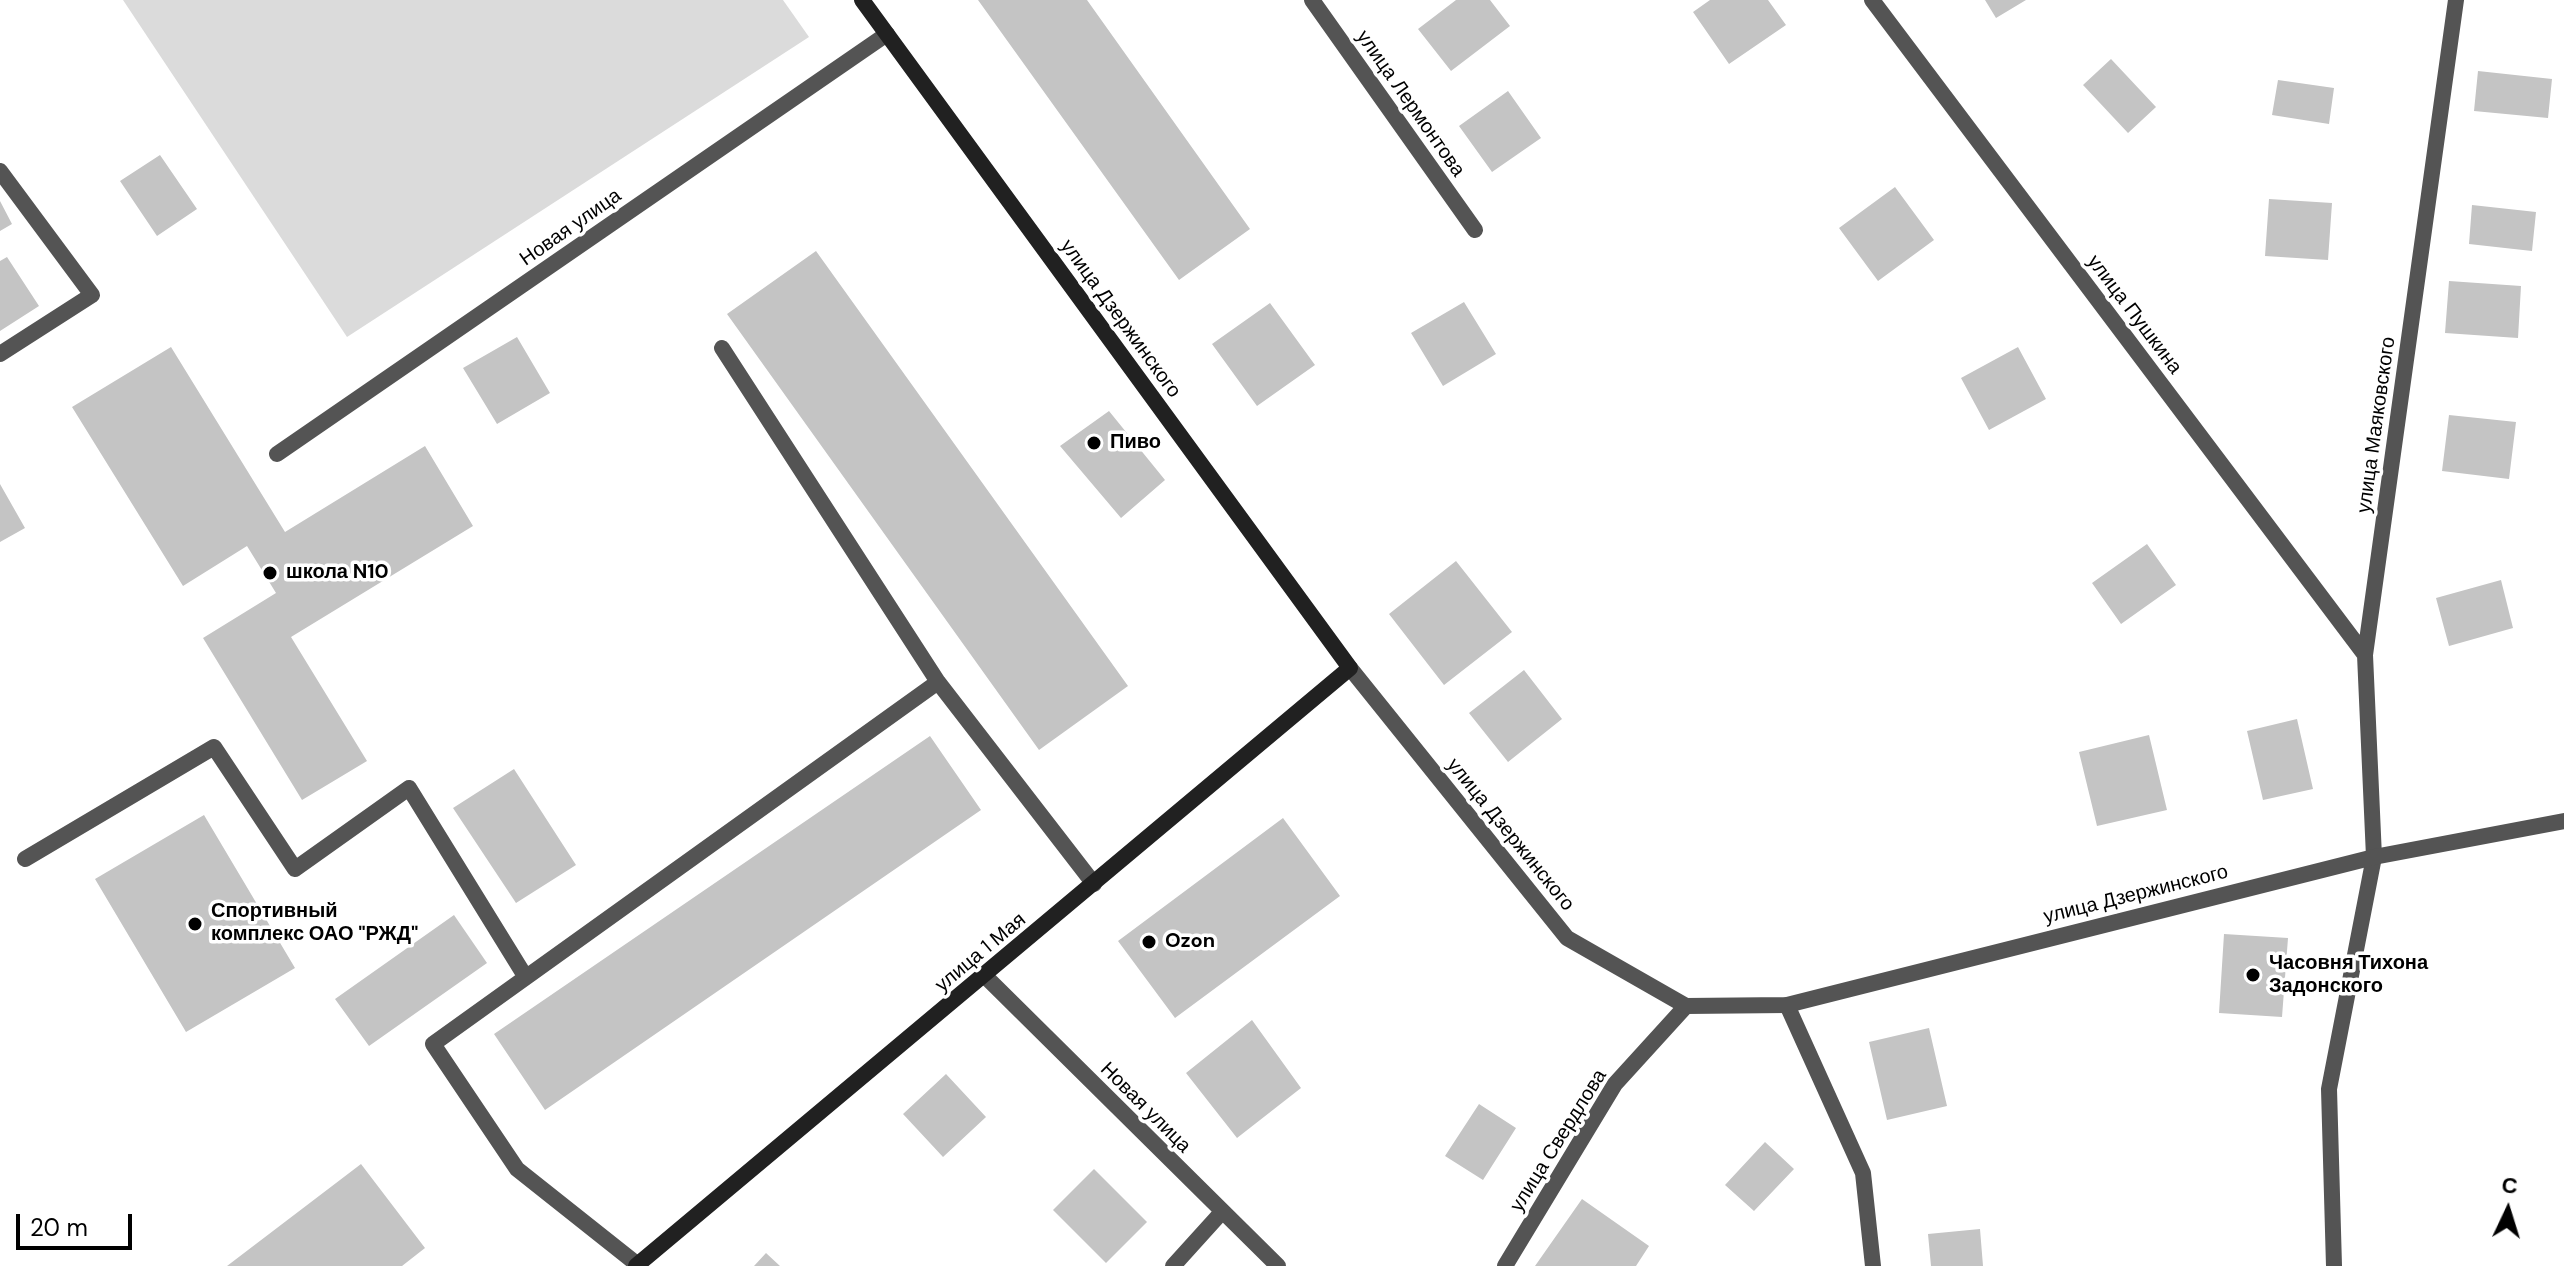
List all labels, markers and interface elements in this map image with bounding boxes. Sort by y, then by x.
street label: улица Лермонтова [1351,26,1469,182]
street label: Новая улица [516,184,626,272]
street label: улица Дзержинского [1055,235,1185,403]
street label: улица Пушкина [2081,251,2187,379]
street label: улица Маяковского [2353,335,2401,515]
place label: Пиво [1110,431,1161,455]
marker: Пиво [1085,434,1103,452]
place label: школа N10 [286,561,389,585]
marker: школа N10 [261,564,279,582]
street label: улица Дзержинского [1441,754,1579,916]
street label: улица Дзержинского [2041,860,2231,930]
place label: Спортивный комплекс ОАО "РЖД" [211,900,418,947]
street label: улица 1 Мая [931,908,1031,998]
marker: Спортивный комплекс ОАО "РЖД" [186,915,204,933]
place label: Ozon [1165,930,1215,954]
marker: Ozon [1140,933,1158,951]
place label: Часовня Тихона Задонского [2269,952,2428,999]
marker: Часовня Тихона Задонского [2244,966,2262,984]
street label: Новая улица [1095,1058,1195,1158]
street label: улица Свердлова [1506,1065,1612,1217]
north arrow [2468,1170,2548,1250]
text: С [2501,1171,2519,1201]
scale bar [20,1198,136,1248]
text: 20 m [30,1212,88,1243]

